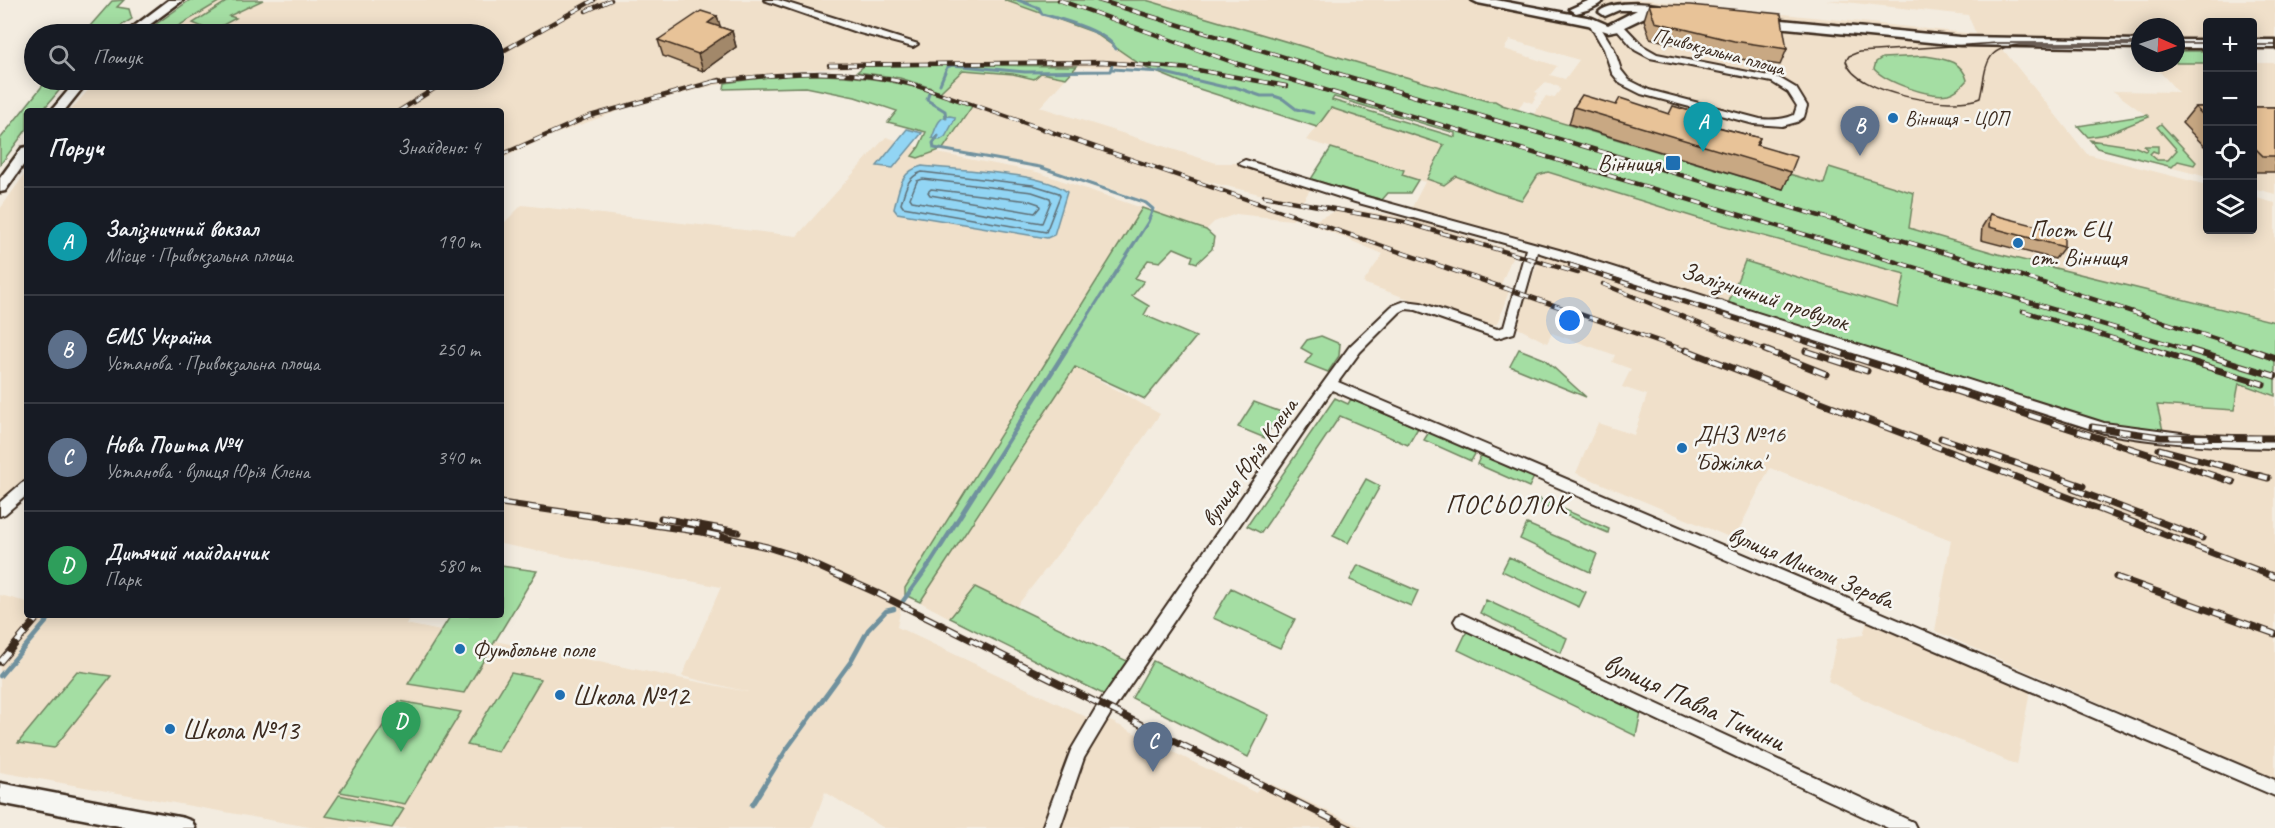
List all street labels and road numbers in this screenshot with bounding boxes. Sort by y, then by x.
street label: Привокзальна площа [1650,22,1789,82]
street label: Залізничний провулок [1677,255,1855,339]
street label: вулиця Юрія Клена [1194,390,1305,532]
street label: вулиця Миколи Зерова [1724,519,1900,616]
street label: вулиця Павла Тичини [1599,644,1792,759]

